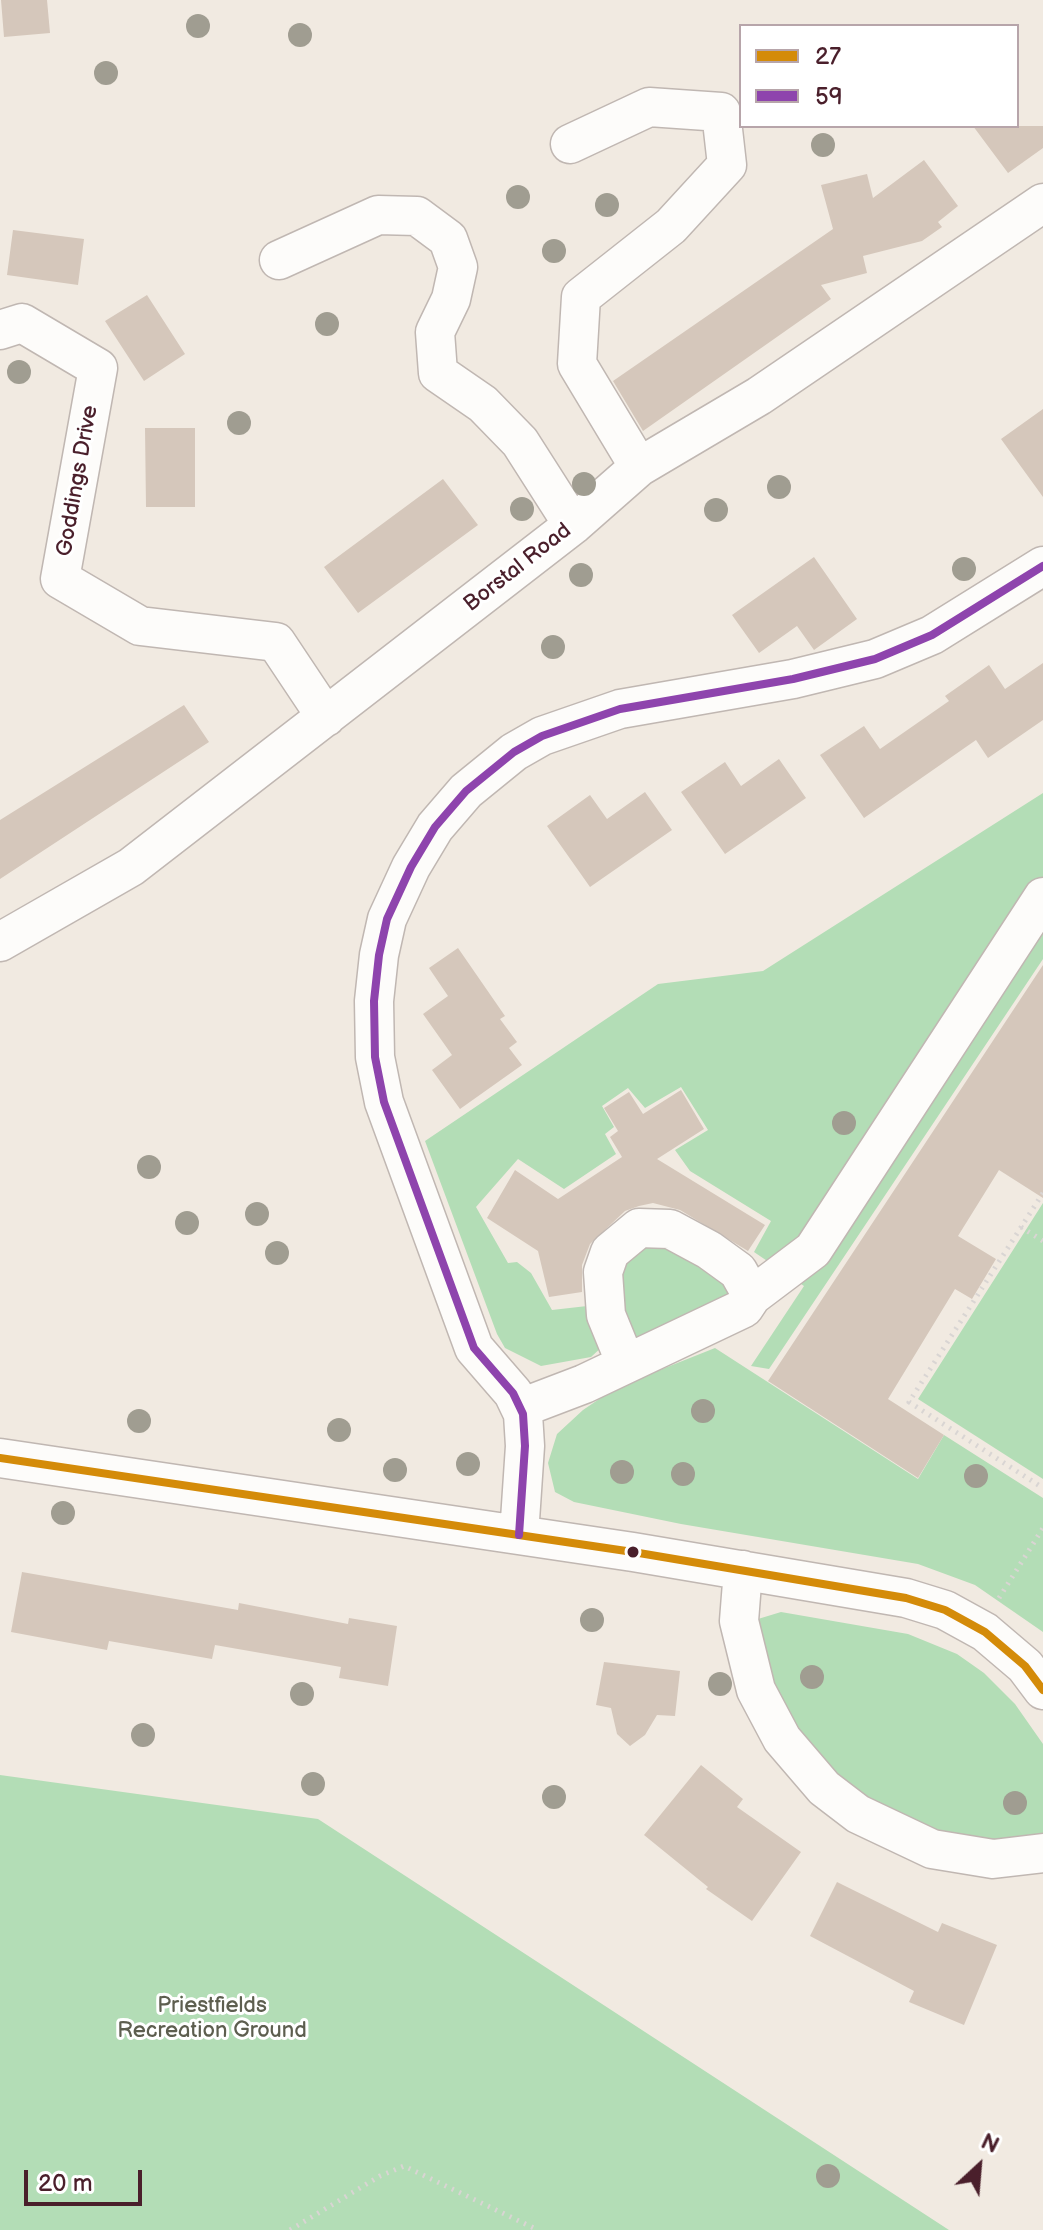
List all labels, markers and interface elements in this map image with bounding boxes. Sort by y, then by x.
legend [739,24,1019,128]
text: 27 [815,42,841,71]
text: 59 [815,82,843,111]
street label: Goddings Drive [52,403,104,559]
street label: Borstal Road [459,518,577,618]
unlabelled marker [625,1544,641,1560]
park label: Priestfields Recreation Ground [117,1993,307,2044]
north arrow [939,2126,1019,2206]
text: N [976,2128,1003,2160]
scale bar [28,2154,146,2204]
text: 20 m [38,2169,93,2198]

